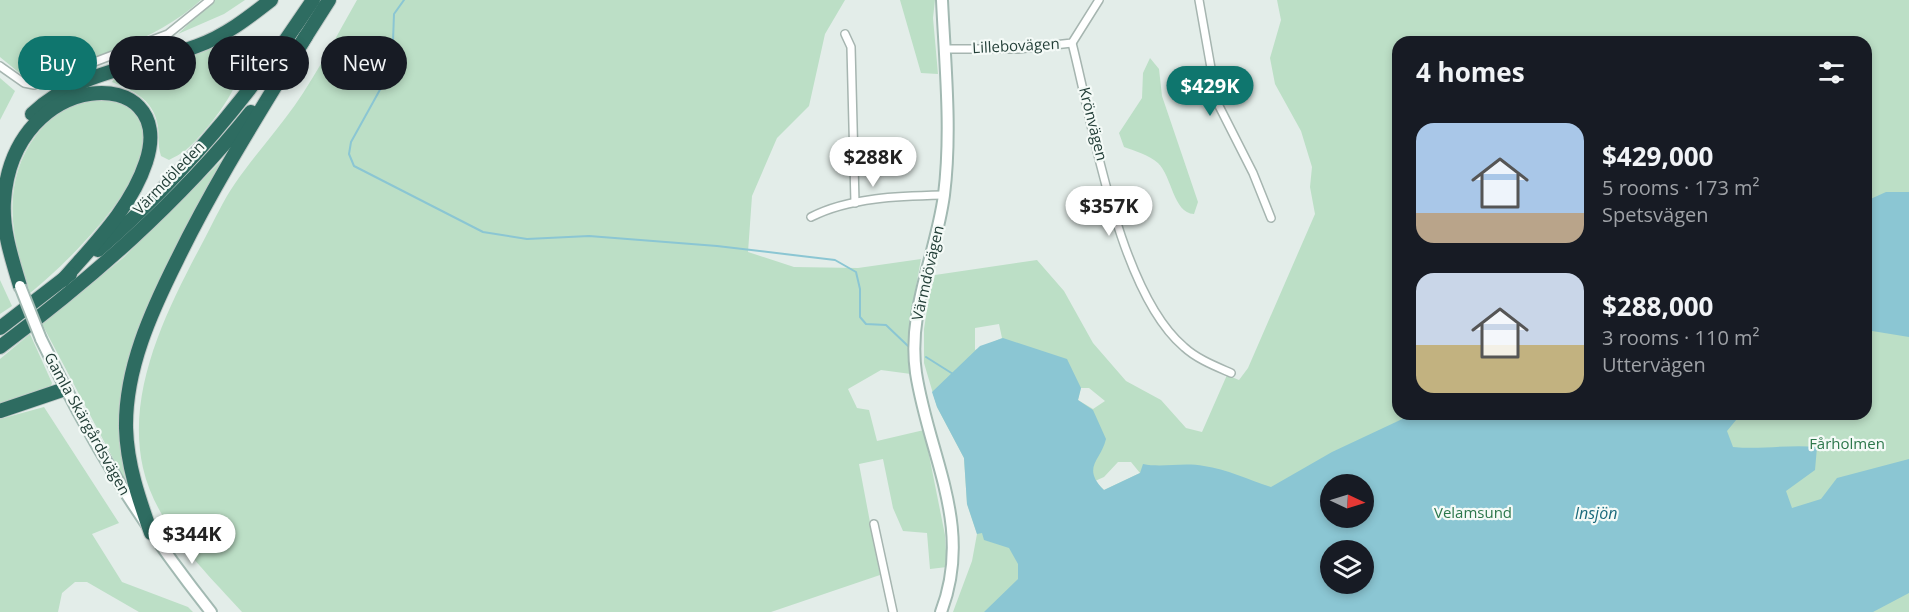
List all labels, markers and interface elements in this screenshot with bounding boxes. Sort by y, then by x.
street label: Lillebovägen [972,33,1060,57]
chip: Buy [18,36,97,90]
chip: Rent [109,36,196,90]
chip: Filters [208,36,309,90]
chip: New [321,36,407,90]
text: 4 homes [1416,54,1525,90]
icon: filters [1815,56,1848,89]
pin: $429K [1168,66,1252,117]
text: $429K [1180,72,1240,99]
street label: Krönvägen [1075,85,1113,163]
street label: Värmdöleden [128,136,208,218]
pin: $288K [831,137,915,188]
text: $429,000 [1602,138,1713,174]
text: $288K [843,143,903,170]
icon: home [1464,147,1536,219]
text: 5 rooms · 173 m² [1602,174,1760,201]
pin: $357K [1067,186,1151,237]
text: $357K [1079,192,1139,219]
text: Spetsvägen [1602,201,1709,228]
street label: Värmdövägen [906,223,948,322]
text: $288,000 [1602,288,1713,324]
icon: home [1464,297,1536,369]
text: 3 rooms · 110 m² [1602,324,1760,351]
street label: Gamla Skärgårdsvägen [40,349,135,498]
text: Uttervägen [1602,351,1706,378]
park label: Fårholmen [1809,433,1885,453]
north arrow [1320,474,1374,528]
map controls [1320,474,1374,594]
park label: Velamsund [1434,502,1512,522]
water label: Insjön [1575,502,1617,524]
pin: $344K [150,514,234,565]
text: $344K [162,520,222,547]
button: layers [1320,540,1374,594]

